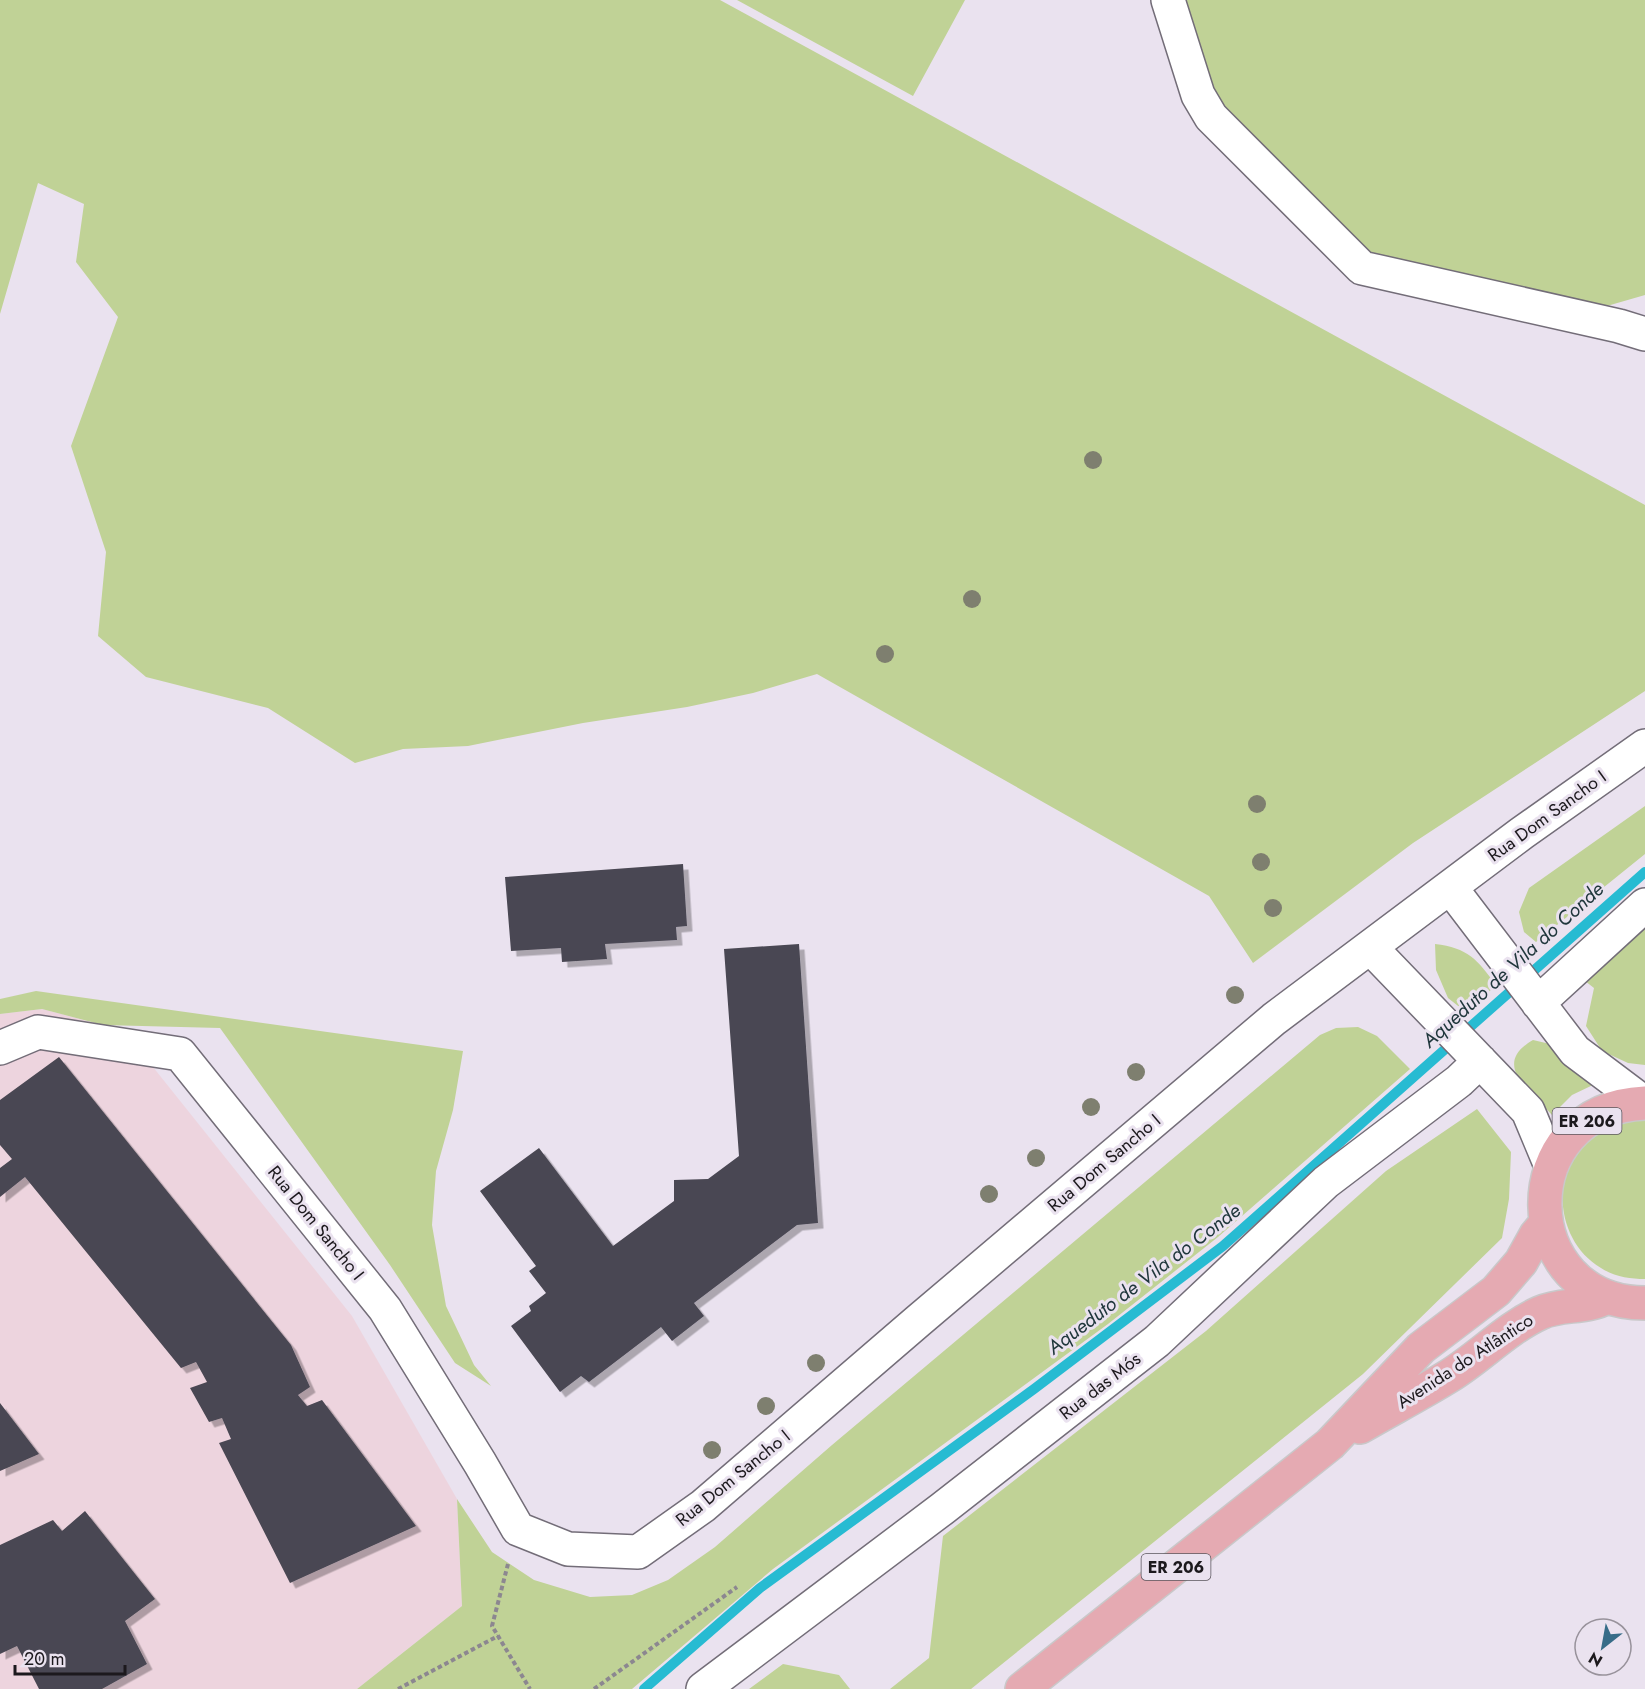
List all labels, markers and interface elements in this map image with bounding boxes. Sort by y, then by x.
street label: Rua Dom Sancho I [1482,764,1612,868]
water label: Aqueduto de Vila do Conde [1415,875,1610,1055]
street label: Rua Dom Sancho I [1042,1108,1166,1218]
road number: ER 206 [1552,1108,1622,1134]
street label: Rua Dom Sancho I [262,1160,370,1286]
water label: Aqueduto de Vila do Conde [1040,1196,1247,1362]
street label: Avenida do Atlântico [1392,1307,1538,1415]
street label: Rua das Mós [1054,1346,1146,1426]
street label: Rua Dom Sancho I [670,1424,796,1532]
road number: ER 206 [1142,1554,1210,1580]
north arrow [1573,1617,1633,1677]
scale bar [15,1638,124,1676]
text: 20 m [24,1646,64,1672]
text: N [1584,1646,1607,1673]

